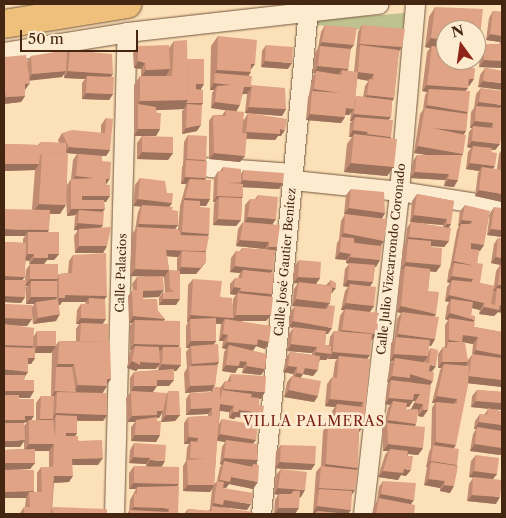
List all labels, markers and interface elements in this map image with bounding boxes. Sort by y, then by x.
scale bar [22,20,140,52]
north arrow [436,20,486,70]
text: N [450,21,466,42]
text: 50 m [28,29,64,48]
street label: Calle Julio Vizcarrondo Coronado [374,162,408,356]
street label: Calle José Gautier Benítez [271,187,299,337]
street label: Calle Palacios [112,233,130,313]
district label: VILLA PALMERAS [241,413,387,429]

